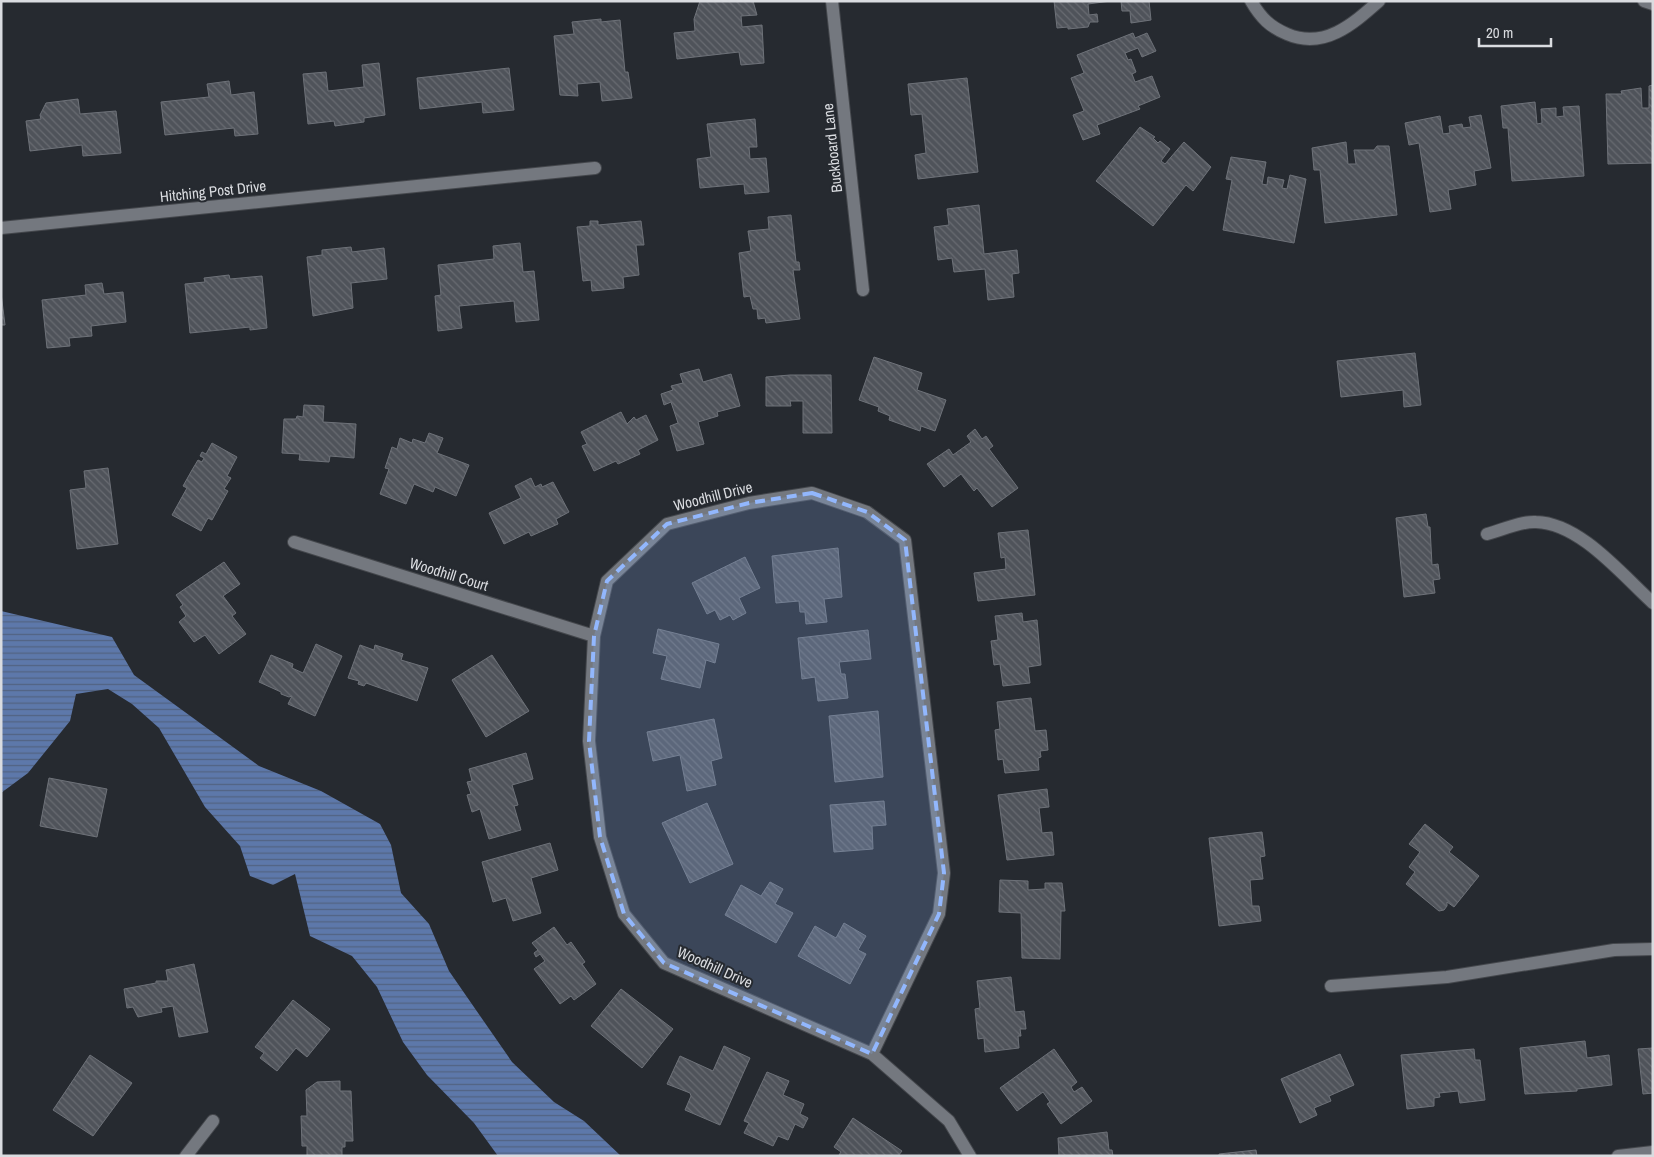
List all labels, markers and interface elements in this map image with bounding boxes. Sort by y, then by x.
scale bar [1479,15,1552,47]
text: 20 m [1486,22,1513,43]
street label: Buckboard Lane [817,102,847,194]
street label: Hitching Post Drive [159,175,267,207]
street label: Woodhill Drive [671,476,755,516]
street label: Woodhill Court [407,552,491,596]
street label: Woodhill Drive [674,941,756,993]

